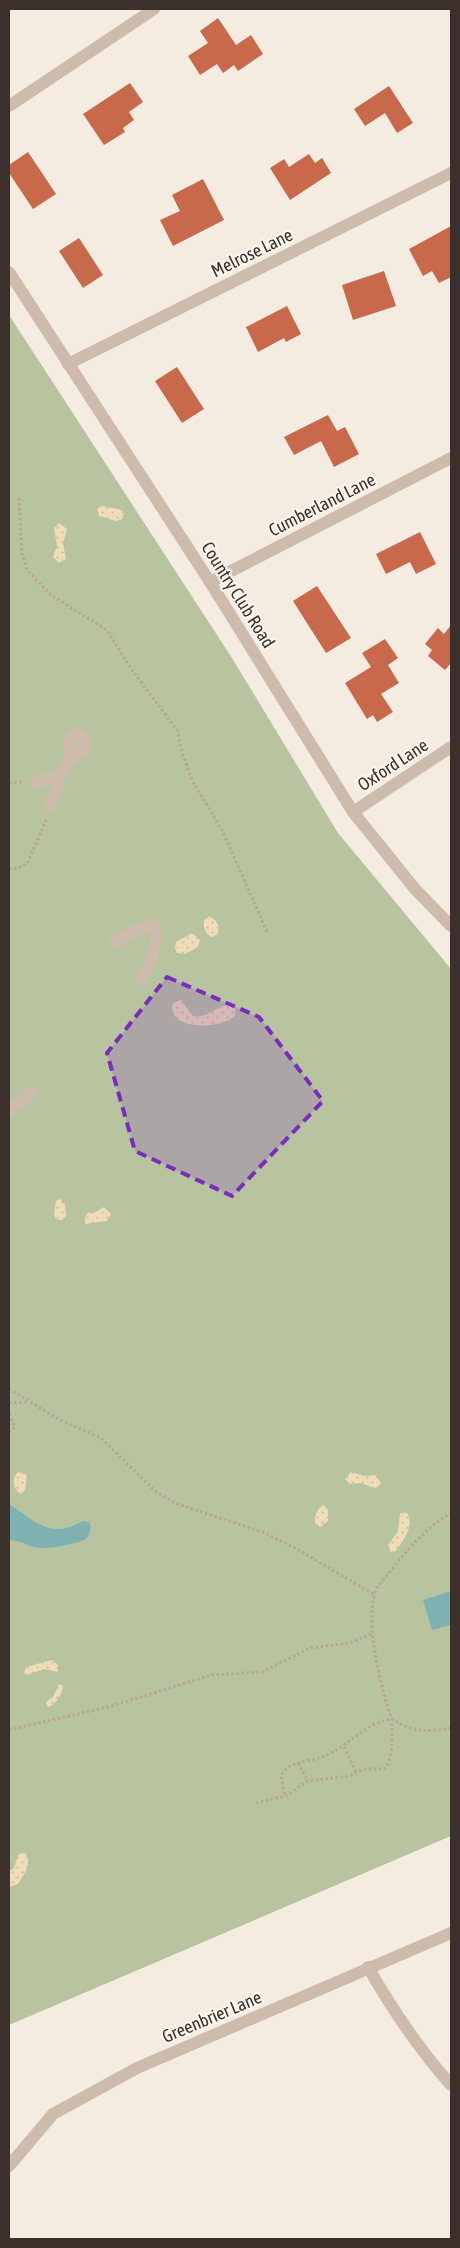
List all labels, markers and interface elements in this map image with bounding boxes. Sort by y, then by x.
street label: Melrose Lane [208,224,296,281]
street label: Cumberland Lane [265,469,379,540]
street label: Country Club Road [197,538,279,652]
street label: Oxford Lane [354,734,432,795]
street label: Greenbrier Lane [159,1986,265,2047]

